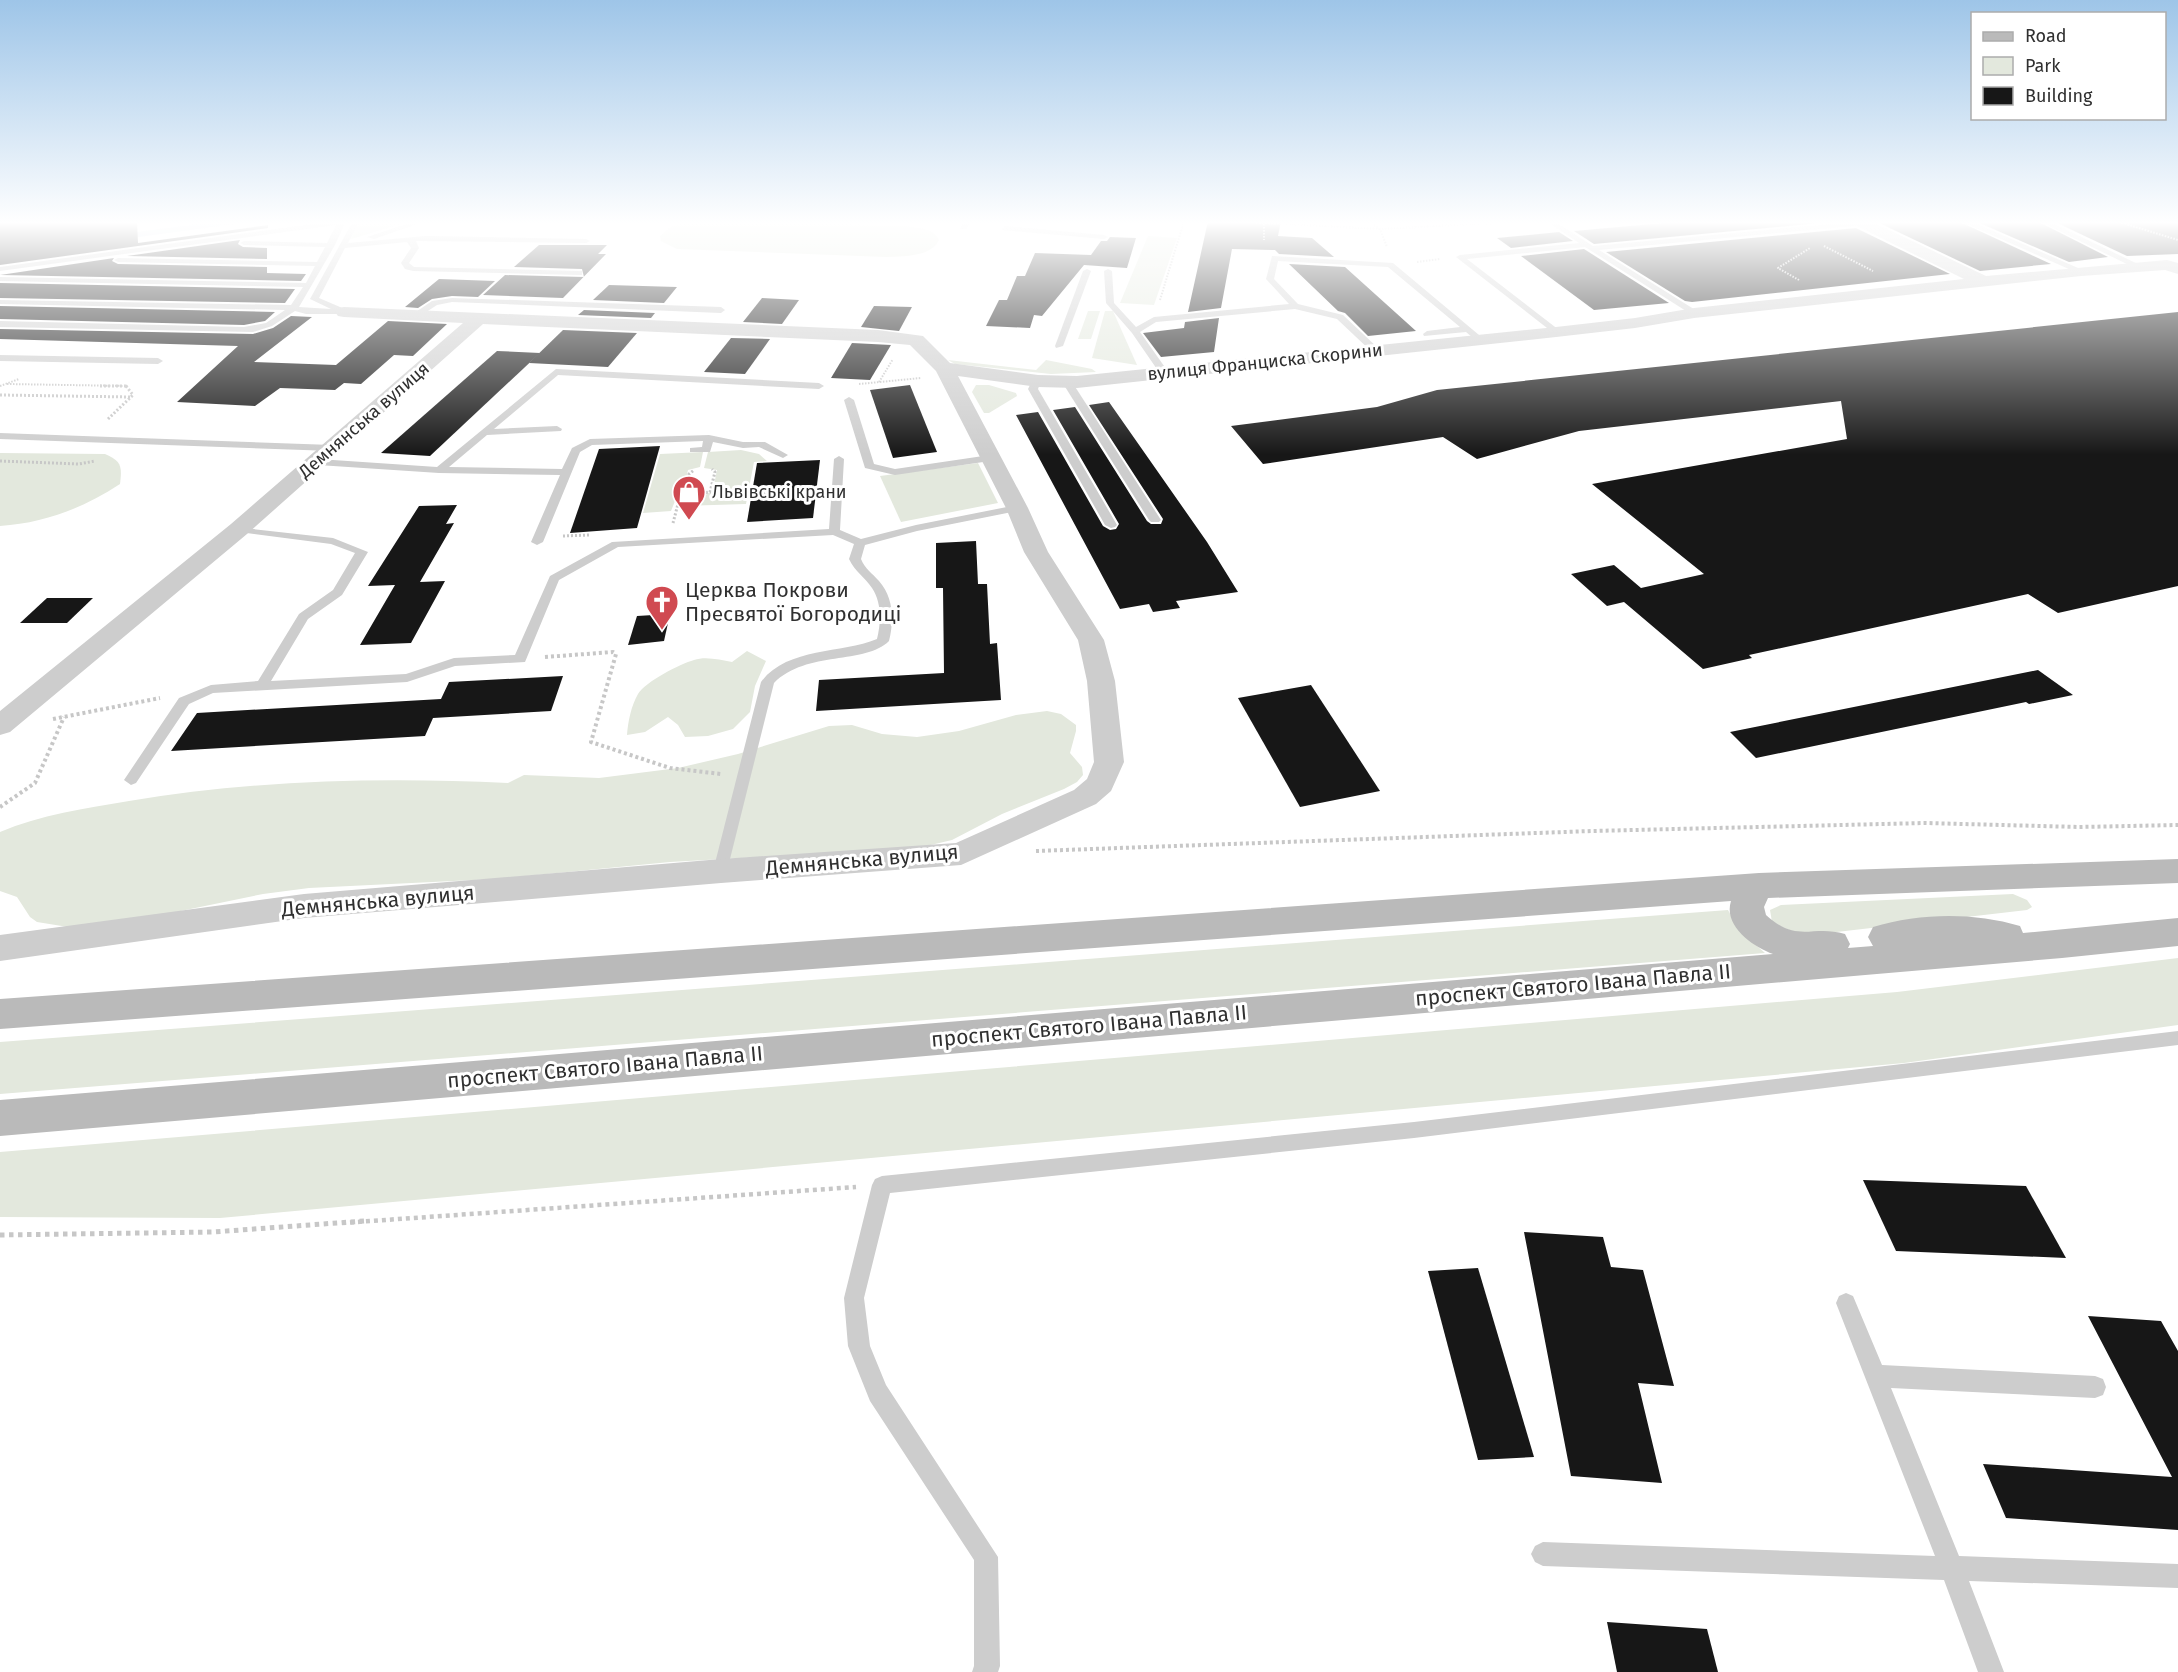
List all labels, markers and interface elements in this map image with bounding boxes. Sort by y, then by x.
legend [1971,12,2166,120]
text: Road [2025,25,2067,47]
text: Park [2025,55,2061,77]
text: Building [2025,85,2093,107]
street label: вулиця Франциска Скорини [1146,339,1384,385]
street label: Демнянська вулиця [293,357,434,483]
shop icon: Львівські крани [671,474,707,521]
place label: Львівські крани [712,481,847,503]
place label: Церква Покрови Пресвятої Богородиці [685,577,901,627]
church icon: Церква Покрови Пресвятої Богородиці [644,584,680,631]
street label: Демнянська вулиця [763,839,960,881]
street label: Демнянська вулиця [279,880,476,922]
street label: проспект Святого Івана Павла II [1414,958,1732,1012]
street label: проспект Святого Івана Павла II [930,999,1248,1053]
street label: проспект Святого Івана Павла II [446,1040,764,1094]

